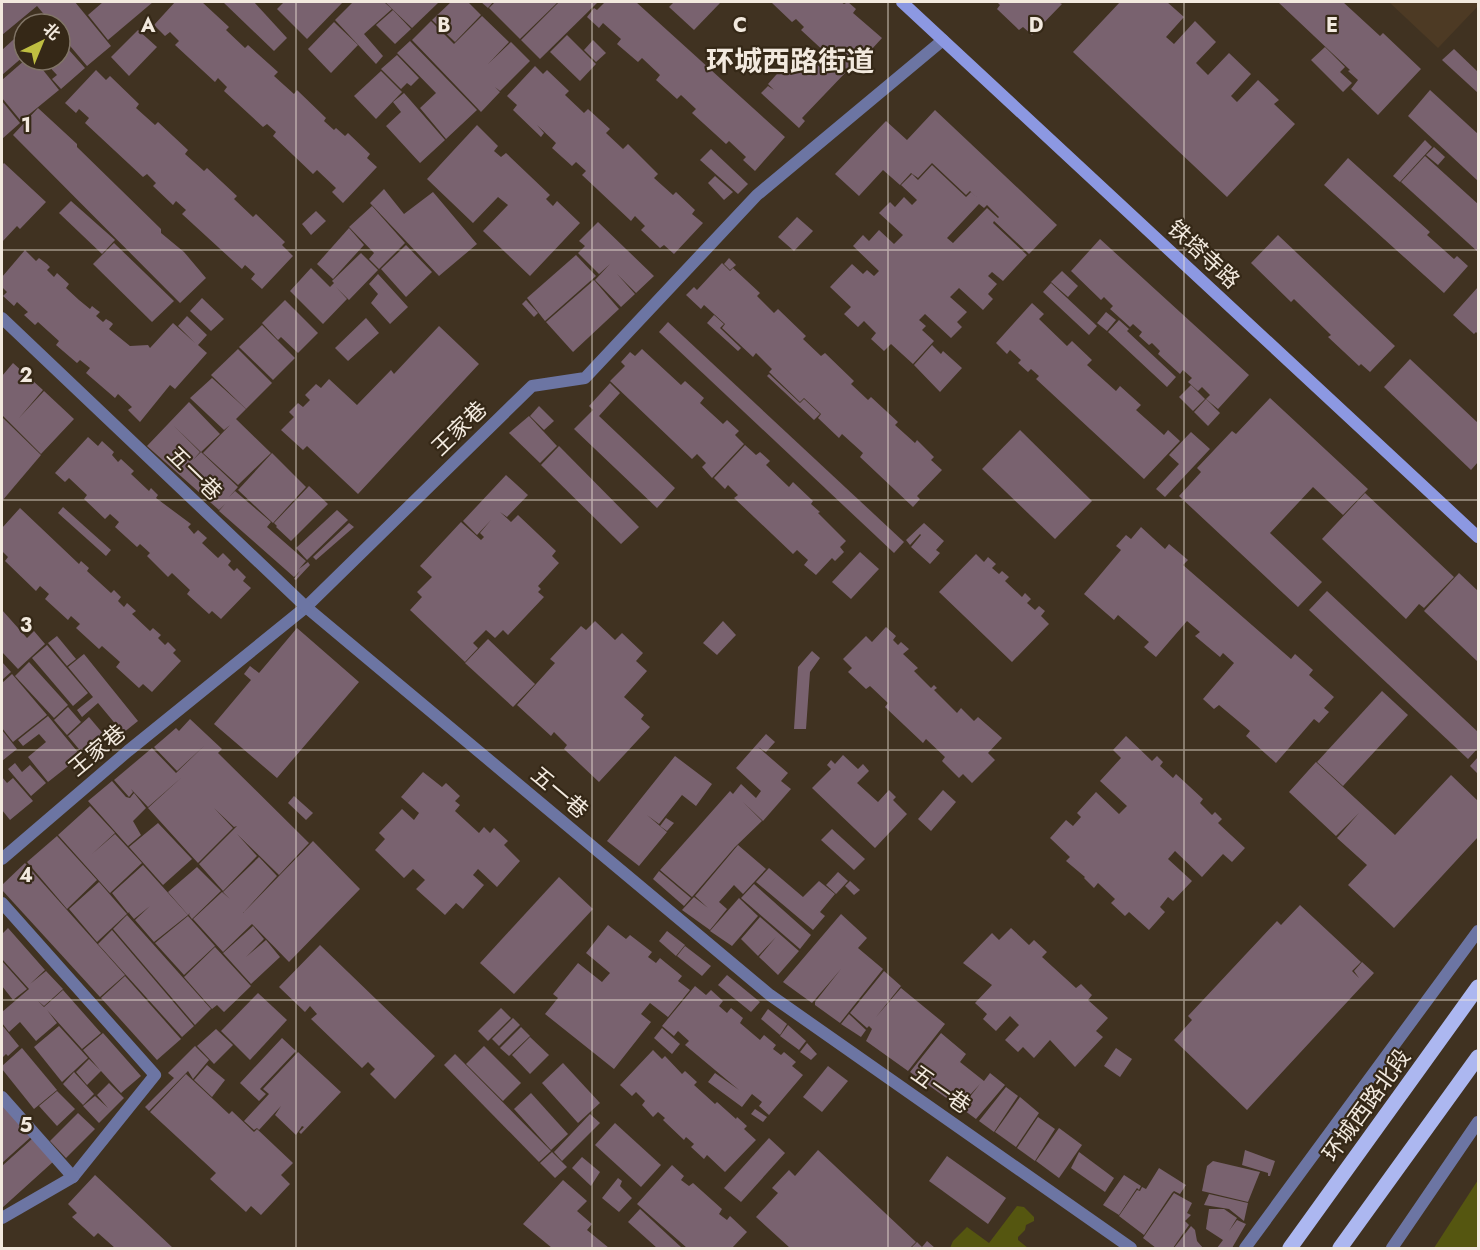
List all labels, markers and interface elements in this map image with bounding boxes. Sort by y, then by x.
text: A [140,11,156,40]
text: B [437,11,451,40]
text: C [733,11,747,40]
text: D [1029,11,1043,40]
text: E [1326,11,1338,40]
north arrow [12,12,72,72]
text: 北 [38,18,66,45]
district label: 环城西路街道 [706,41,874,82]
text: 1 [21,111,31,140]
street label: 铁塔寺路 [1161,212,1247,296]
text: 2 [19,361,33,390]
street label: 王家巷 [424,394,494,462]
street label: 五一巷 [160,439,230,507]
text: 3 [20,611,32,640]
street label: 王家巷 [61,717,133,783]
street label: 五一巷 [524,759,596,825]
text: 4 [19,861,33,890]
street label: 环城西路北段 [1314,1042,1418,1168]
street label: 五一巷 [905,1057,977,1121]
text: 5 [20,1111,33,1140]

